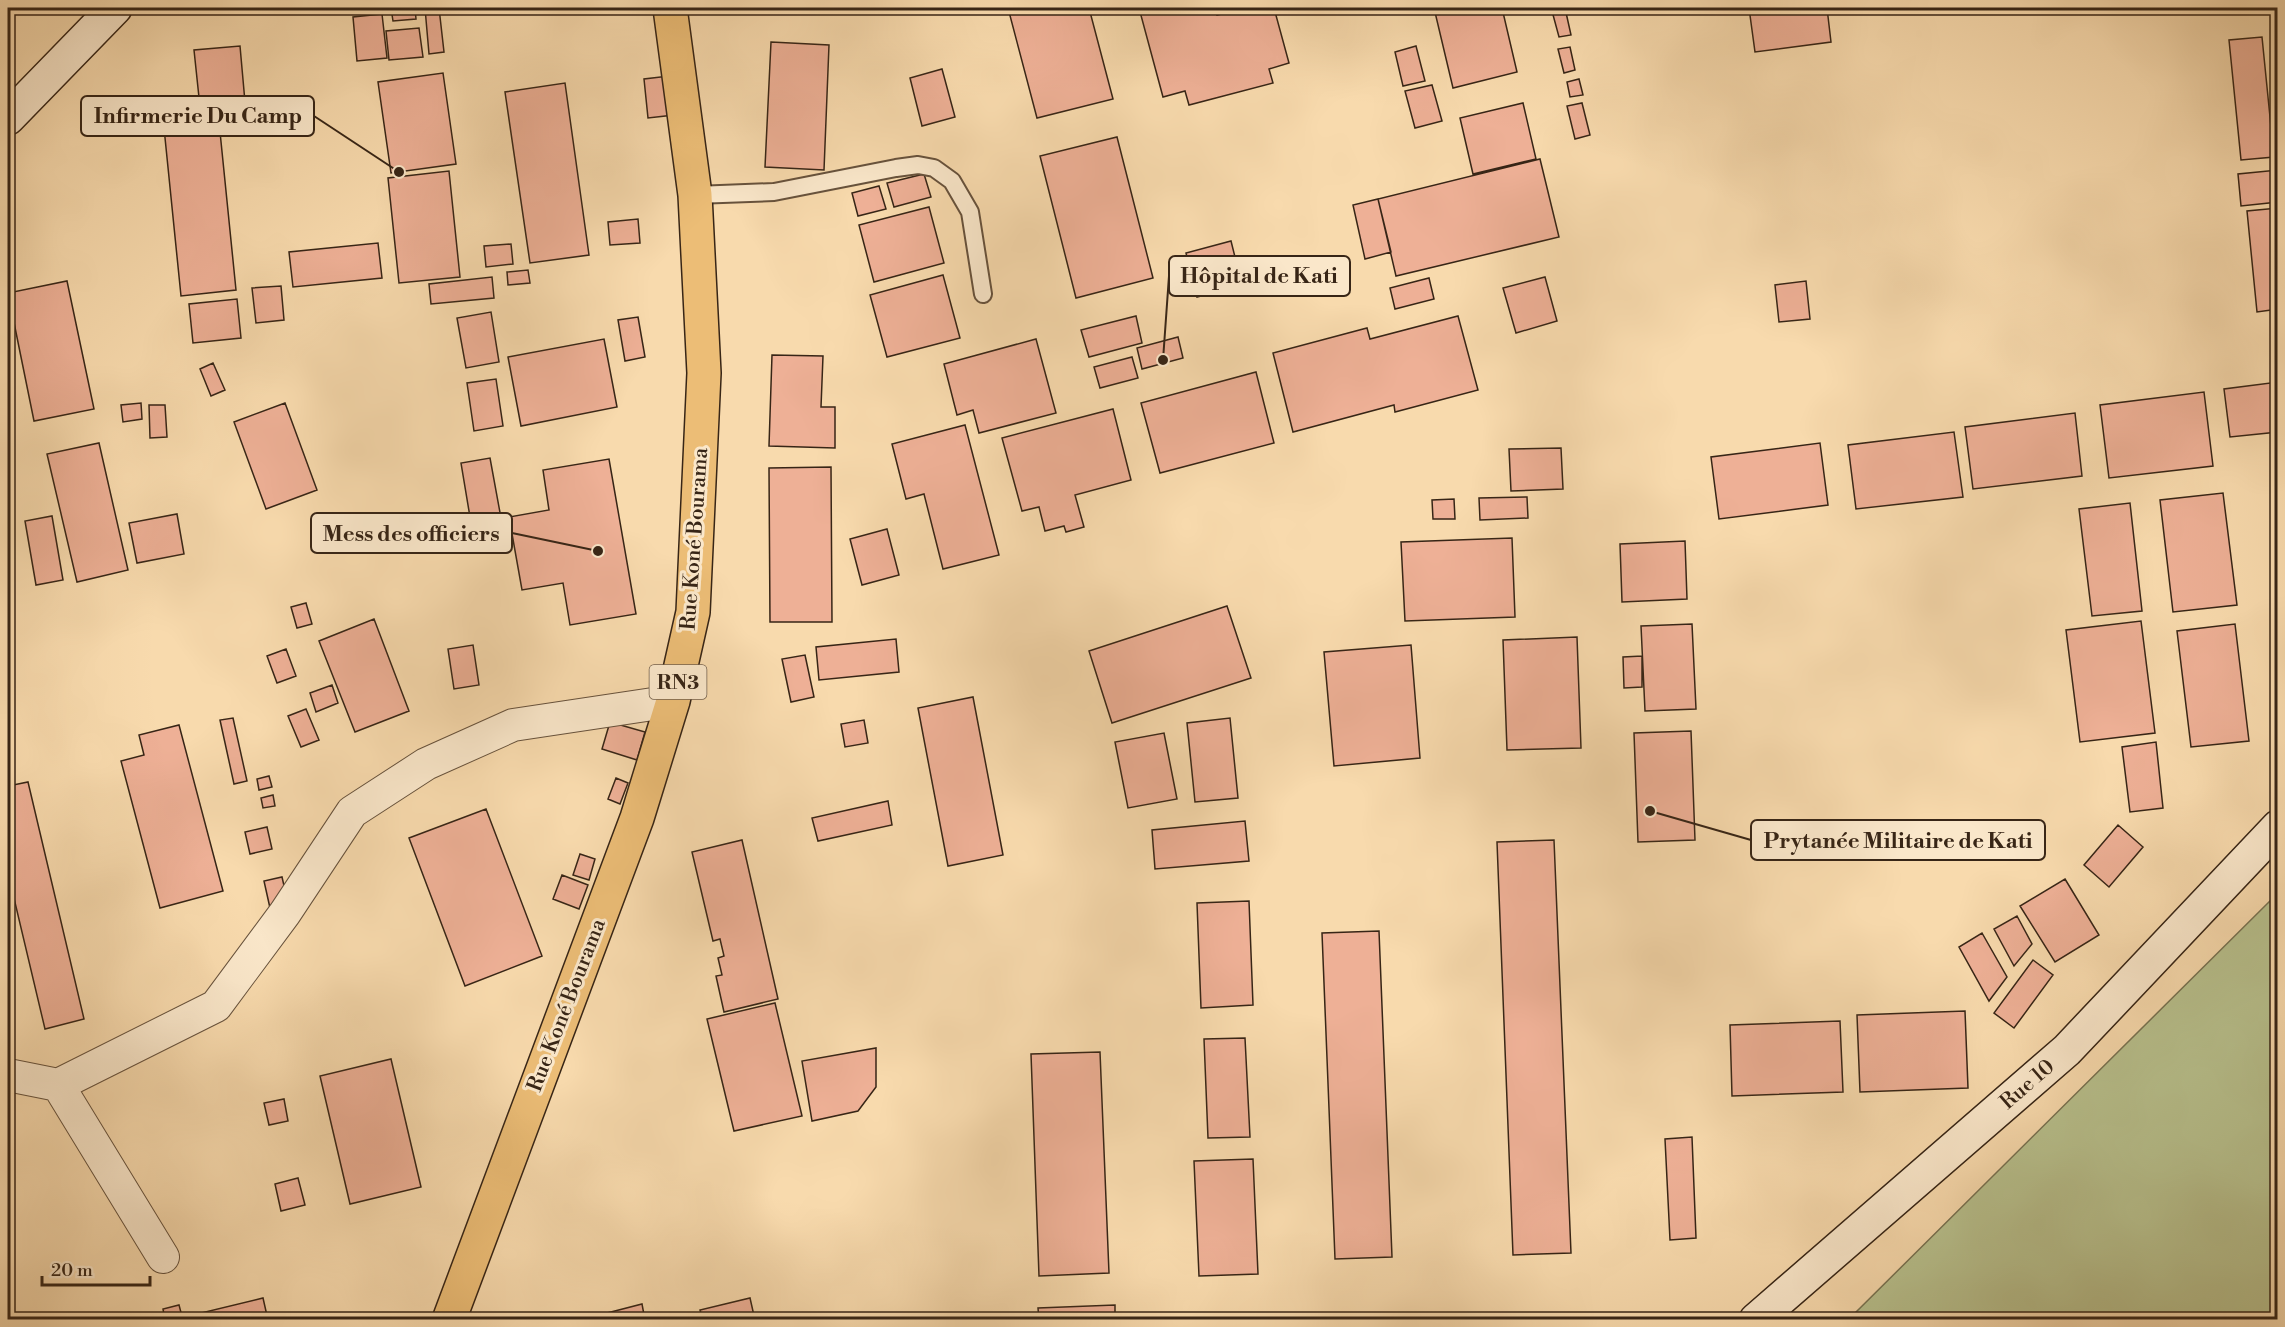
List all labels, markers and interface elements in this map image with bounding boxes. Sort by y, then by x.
callout: Infirmerie Du Camp [81,96,314,136]
text: Infirmerie Du Camp [94,103,302,130]
callout: Hôpital de Kati [1169,256,1350,296]
text: Hôpital de Kati [1180,263,1338,290]
street label: Rue Koné Bourama [676,447,714,631]
callout: Mess des officiers [311,513,512,553]
text: Mess des officiers [322,521,500,548]
road number: RN3 [650,665,706,699]
callout: Prytanée Militaire de Kati [1751,820,2045,860]
text: Prytanée Militaire de Kati [1763,828,2033,855]
street label: Rue Koné Bourama [522,915,612,1095]
street label: Rue 10 [1995,1054,2060,1115]
scale bar [42,1249,150,1287]
text: 20 m [51,1259,93,1282]

